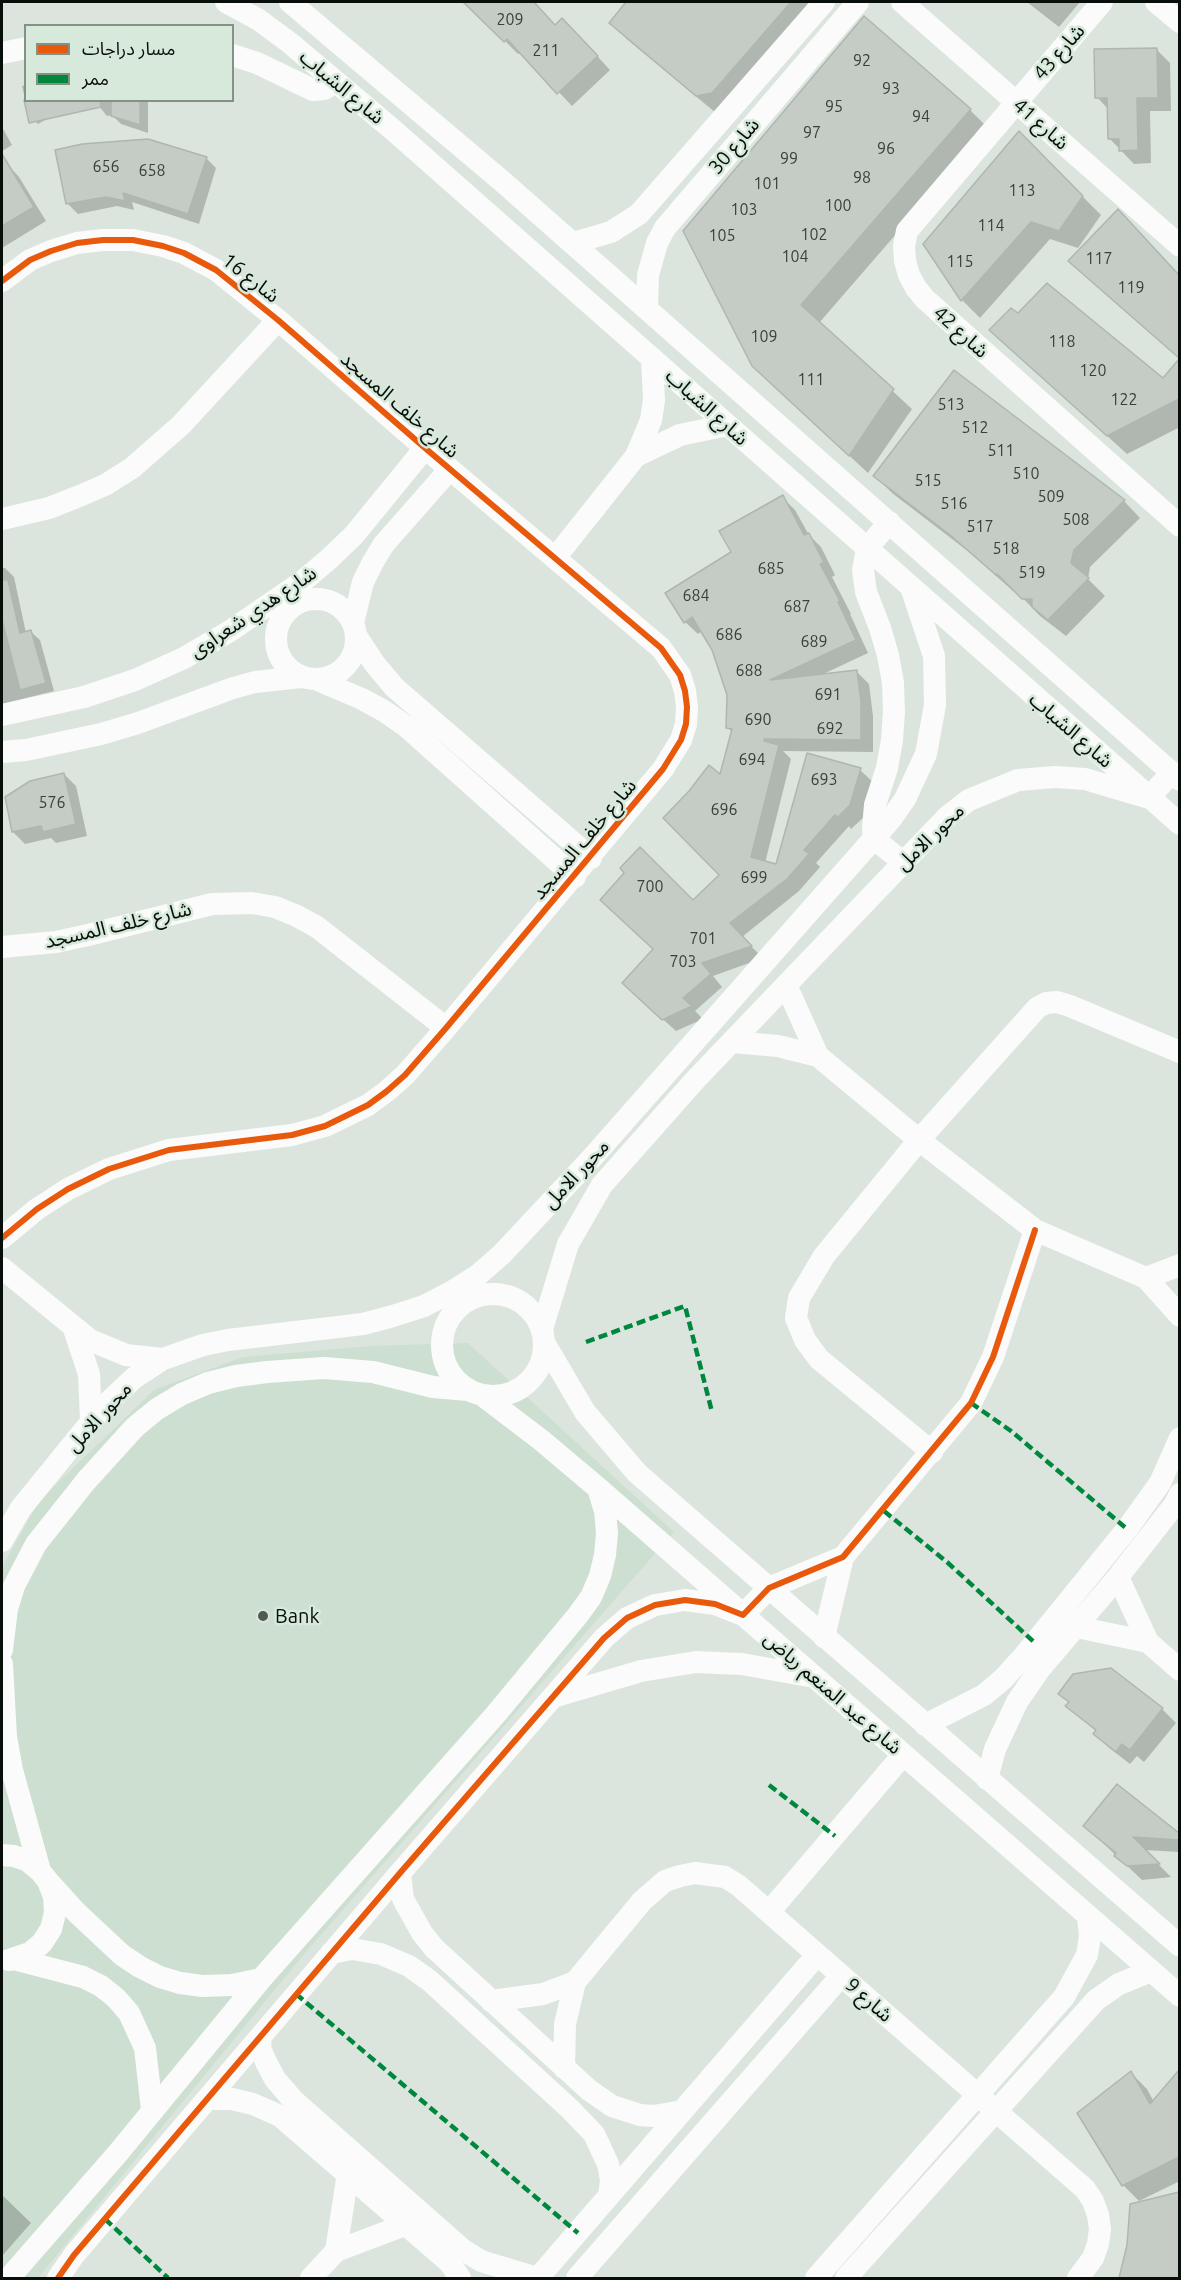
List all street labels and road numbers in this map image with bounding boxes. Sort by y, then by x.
street label: شارع 43 [1028,19,1090,85]
street label: شارع الشباب [295,45,389,129]
street label: شارع 41 [1008,93,1074,155]
street label: شارع 30 [704,113,764,179]
street label: شارع 16 [218,248,284,308]
street label: شارع 42 [928,301,994,363]
street label: شارع خلف المسجد [336,347,464,463]
street label: شارع الشباب [661,364,753,450]
street label: شارع هدي شعراوى [185,561,321,663]
street label: شارع الشباب [1024,687,1118,773]
street label: شارع خلف المسجد [527,774,641,904]
street label: محور الامل [891,798,969,876]
street label: شارع خلف المسجد [42,896,194,954]
street label: محور الامل [538,1134,614,1214]
street label: محور الامل [61,1377,137,1457]
street label: شارع عبد المنعم رياض [759,1627,907,1759]
street label: شارع 9 [840,1973,898,2027]

